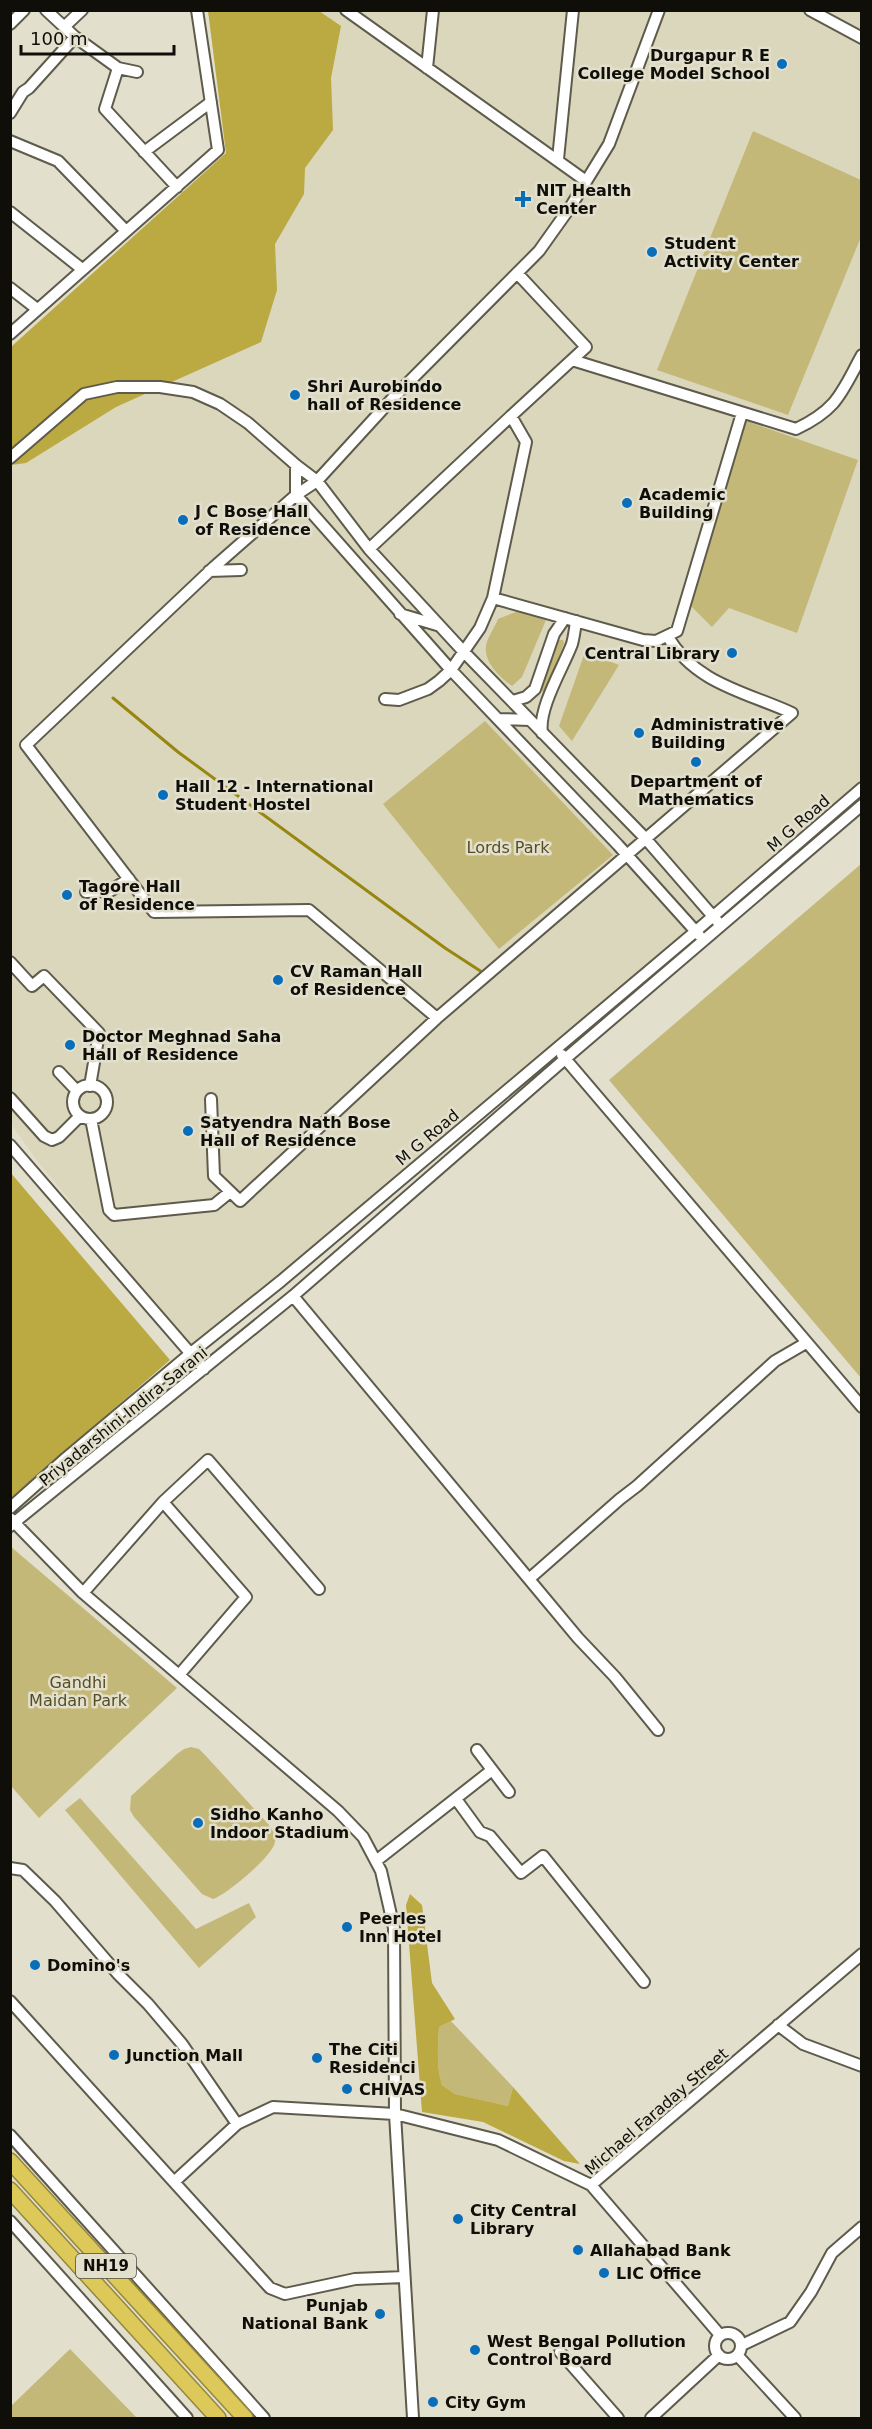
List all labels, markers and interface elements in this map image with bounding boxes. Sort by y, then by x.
scale bar [21,18,174,56]
text: 100 m [30,28,88,49]
place label: Durgapur R E College Model School [577,46,770,83]
marker: Durgapur R E College Model School [775,57,789,71]
place label: NIT Health Center [536,181,631,218]
marker: NIT Health Center [514,190,532,208]
place label: Student Activity Center [664,234,799,271]
marker: Student Activity Center [645,245,659,259]
place label: Shri Aurobindo hall of Residence [307,377,462,414]
marker: Shri Aurobindo hall of Residence [288,388,302,402]
place label: Academic Building [639,485,726,522]
marker: Academic Building [620,496,634,510]
place label: J C Bose Hall of Residence [194,502,311,539]
marker: J C Bose Hall of Residence [176,513,190,527]
place label: Central Library [584,644,721,663]
marker: Central Library [725,646,739,660]
place label: Administrative Building [651,715,784,752]
marker: Administrative Building [632,726,646,740]
marker: Department of Mathematics [689,755,703,769]
place label: Department of Mathematics [630,772,763,809]
place label: Hall 12 - International Student Hostel [175,777,374,814]
marker: Hall 12 - International Student Hostel [156,788,170,802]
street label: M G Road [763,791,833,856]
park label: Lords Park [467,838,550,857]
place label: Tagore Hall of Residence [79,877,195,914]
marker: Tagore Hall of Residence [60,888,74,902]
place label: CV Raman Hall of Residence [290,962,422,999]
marker: CV Raman Hall of Residence [271,973,285,987]
place label: Doctor Meghnad Saha Hall of Residence [82,1027,281,1064]
marker: Doctor Meghnad Saha Hall of Residence [63,1038,77,1052]
street label: M G Road [392,1106,463,1169]
place label: Satyendra Nath Bose Hall of Residence [200,1113,391,1150]
marker: Satyendra Nath Bose Hall of Residence [181,1124,195,1138]
street label: Priyadarshini Indira Sarani [35,1343,211,1490]
park label: Gandhi Maidan Park [29,1673,128,1710]
place label: Sidho Kanho Indoor Stadium [210,1805,349,1842]
marker: Sidho Kanho Indoor Stadium [191,1816,205,1830]
place label: Peerles Inn Hotel [359,1909,442,1946]
marker: Peerles Inn Hotel [340,1920,354,1934]
place label: Domino's [47,1956,130,1975]
marker: Domino's [28,1958,42,1972]
place label: The Citi Residenci [329,2040,416,2077]
street label: Michael Faraday Street [581,2044,732,2179]
place label: Junction Mall [125,2046,243,2065]
marker: Junction Mall [107,2048,121,2062]
marker: The Citi Residenci [310,2051,324,2065]
place label: CHIVAS [359,2080,425,2099]
marker: CHIVAS [340,2082,354,2096]
place label: City Central Library [470,2201,577,2238]
marker: City Central Library [451,2212,465,2226]
place label: Allahabad Bank [590,2241,731,2260]
marker: Allahabad Bank [571,2243,585,2257]
road number: NH19 [76,2254,136,2278]
place label: LIC Office [616,2264,701,2283]
marker: LIC Office [597,2266,611,2280]
place label: Punjab National Bank [241,2296,368,2333]
marker: Punjab National Bank [373,2307,387,2321]
place label: West Bengal Pollution Control Board [487,2332,686,2369]
marker: West Bengal Pollution Control Board [468,2343,482,2357]
place label: City Gym [445,2393,526,2412]
marker: City Gym [426,2395,440,2409]

